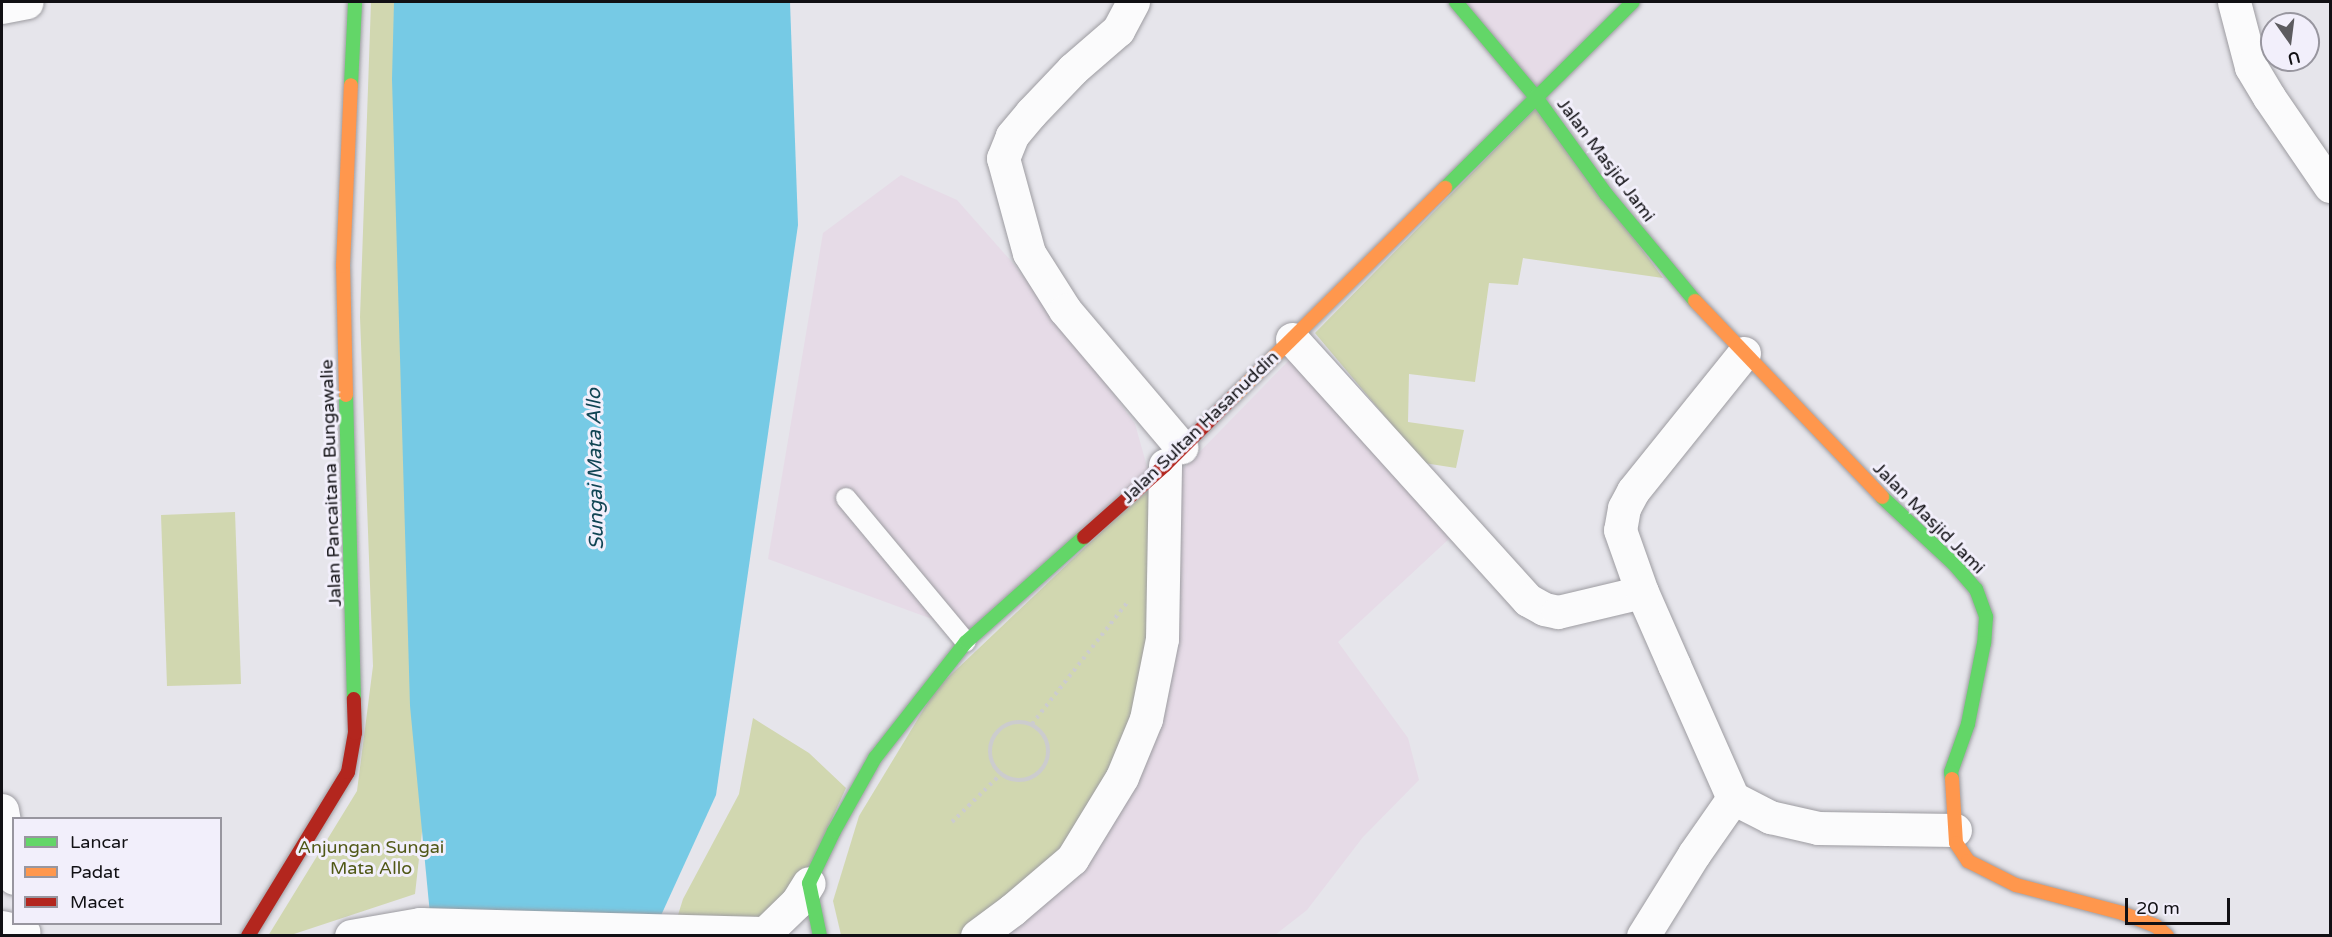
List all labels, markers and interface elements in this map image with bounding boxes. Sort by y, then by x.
north arrow [2260,12,2320,72]
text: U [2286,46,2302,69]
street label: Jalan Masjid Jami [1552,94,1660,226]
street label: Jalan Sultan Hasanuddin [1117,346,1283,508]
street label: Jalan Pancaitana Bungawalie [316,359,346,607]
water label: Sungai Mata Allo [583,388,609,550]
street label: Jalan Masjid Jami [1869,458,1989,578]
legend [12,817,222,925]
text: Lancar [70,831,128,853]
park label: Anjungan Sungai Mata Allo [298,837,444,880]
text: Padat [70,861,120,883]
scale bar [2128,886,2233,924]
text: Macet [70,891,124,913]
text: 20 m [2136,897,2180,919]

